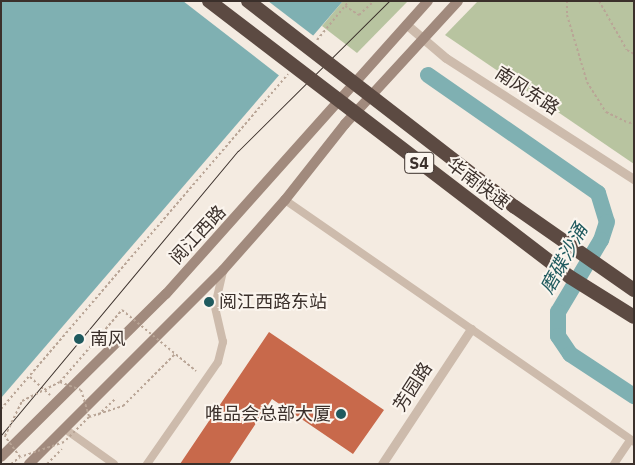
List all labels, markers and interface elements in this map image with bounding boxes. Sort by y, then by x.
street label: 南风东路 [491,62,563,120]
road number: S4 [404,150,434,177]
street label: 华南快速 [443,154,513,214]
street label: 阅江西路 [166,201,230,269]
water label: 磨碟沙涌 [536,220,592,298]
place label: 阅江西路东站 [219,291,327,313]
marker: 阅江西路东站 [203,296,215,308]
place label: 南风 [90,328,126,350]
marker: 南风 [72,332,86,346]
street label: 芳园路 [389,358,437,416]
place label: 唯品会总部大厦 [205,403,331,425]
marker: 唯品会总部大厦 [335,408,347,420]

